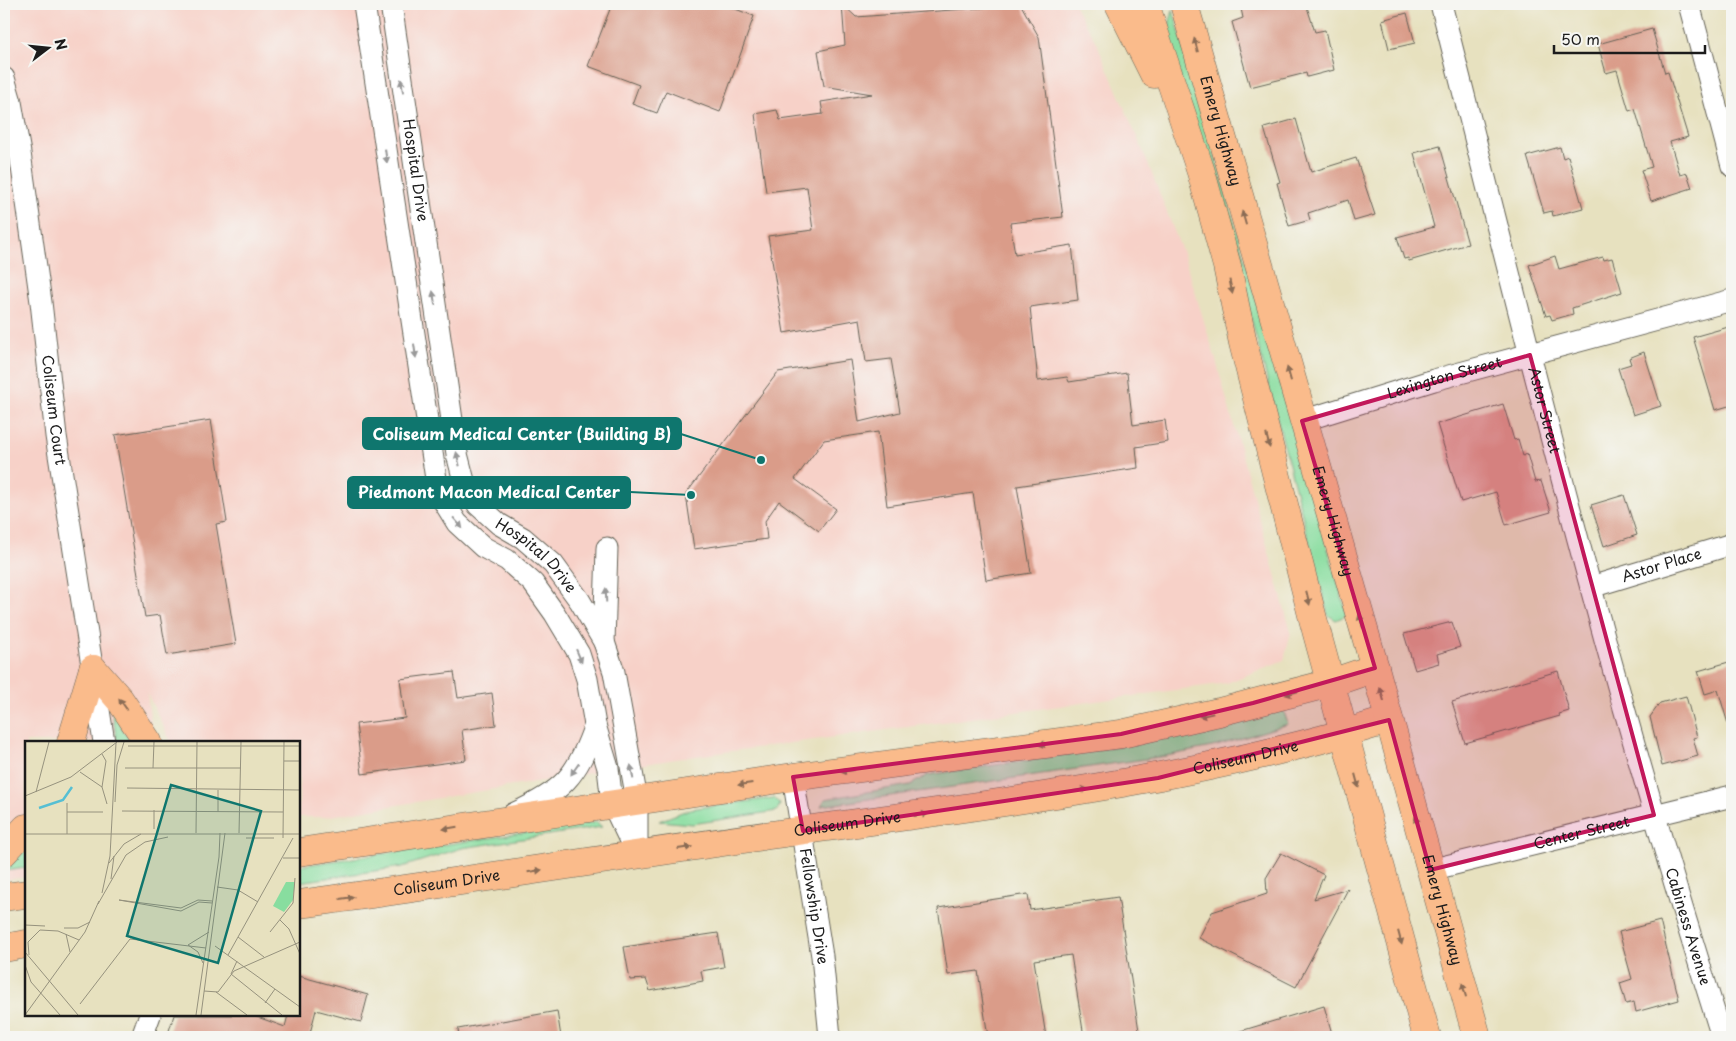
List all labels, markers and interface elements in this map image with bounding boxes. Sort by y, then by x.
north arrow [22,22,72,72]
scale bar [1554,22,1705,54]
text: 50 m [1561,27,1600,50]
text: N [49,36,73,53]
one-way arrow [1191,37,1199,52]
street label: Emery Highway [1195,73,1249,188]
one-way arrow [398,78,406,94]
street label: Hospital Drive [398,117,436,223]
one-way arrow [382,148,390,164]
one-way arrow [1240,210,1248,225]
one-way arrow [1228,279,1236,295]
one-way arrow [430,290,438,306]
one-way arrow [411,344,419,360]
street label: Lexington Street [1384,349,1504,404]
street label: Coliseum Court [37,353,73,467]
street label: Astor Street [1523,364,1568,456]
one-way arrow [1285,367,1293,382]
callout: Coliseum Medical Center (Building B) [363,418,681,449]
text: Coliseum Medical Center (Building B) [373,421,671,445]
one-way arrow [1264,433,1272,448]
one-way arrow [454,452,462,467]
street label: Emery Highway [1307,463,1361,578]
callout: Piedmont Macon Medical Center [348,477,630,508]
text: Piedmont Macon Medical Center [358,479,621,503]
street label: Hospital Drive [492,512,583,597]
one-way arrow [452,517,464,529]
street label: Astor Place [1618,541,1704,587]
one-way arrow [601,587,609,603]
one-way arrow [1304,591,1312,606]
one-way arrow [1356,614,1364,629]
one-way arrow [575,649,583,663]
one-way arrow [1378,687,1386,702]
one-way arrow [1285,689,1300,697]
one-way arrow [117,698,128,711]
one-way arrow [1198,711,1214,719]
street label: Coliseum Drive [1190,733,1301,779]
one-way arrow [1038,740,1054,748]
inset map [25,741,300,1016]
one-way arrow [570,762,580,776]
one-way arrow [627,763,635,779]
one-way arrow [839,767,855,775]
one-way arrow [1353,774,1361,789]
one-way arrow [737,780,753,788]
one-way arrow [1074,786,1090,794]
street label: Coliseum Drive [792,804,902,841]
street label: Center Street [1531,809,1632,854]
one-way arrow [913,810,929,818]
one-way arrow [1413,815,1421,830]
one-way arrow [442,824,458,832]
one-way arrow [678,844,694,852]
street label: Fellowship Drive [795,846,836,965]
street label: Emery Highway [1417,852,1470,967]
street label: Coliseum Drive [391,862,501,901]
street label: Cabiness Avenue [1661,864,1718,988]
one-way arrow [528,867,544,875]
one-way arrow [339,894,355,902]
one-way arrow [1396,930,1404,945]
one-way arrow [1460,983,1468,998]

